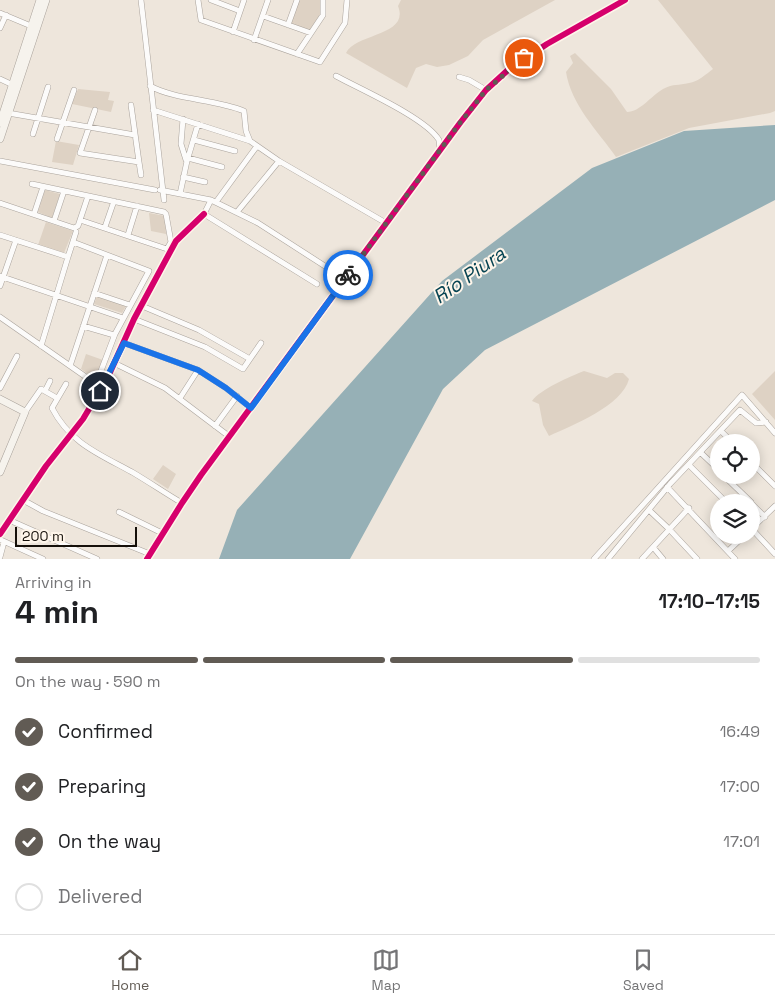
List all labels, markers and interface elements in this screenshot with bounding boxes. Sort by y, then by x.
pin [503,37,545,79]
icon: bag [510,44,538,72]
water label: Río Piura [428,240,511,309]
courier [323,250,373,300]
icon: bike [334,261,362,289]
pin [79,370,121,412]
icon: home [86,377,114,405]
map controls [710,434,760,544]
button: locate [710,434,760,484]
button: layers [710,494,760,544]
scale bar [15,524,138,547]
text: 200 m [22,527,64,545]
text: Arriving in [15,572,92,593]
text: 17:10–17:15 [658,589,760,614]
text: 4 min [15,592,99,632]
text: On the way · 590 m [15,671,161,692]
icon: check [15,718,43,746]
text: Confirmed [58,719,153,744]
text: 16:49 [720,721,760,742]
icon: check [15,773,43,801]
text: Preparing [58,774,146,799]
text: 17:00 [720,776,760,797]
icon: check [15,828,43,856]
text: On the way [58,829,161,854]
text: 17:01 [723,831,760,852]
text: Delivered [58,884,143,909]
tab: Home [111,946,149,994]
tab: Map [372,946,401,994]
tab: Saved [623,946,664,994]

